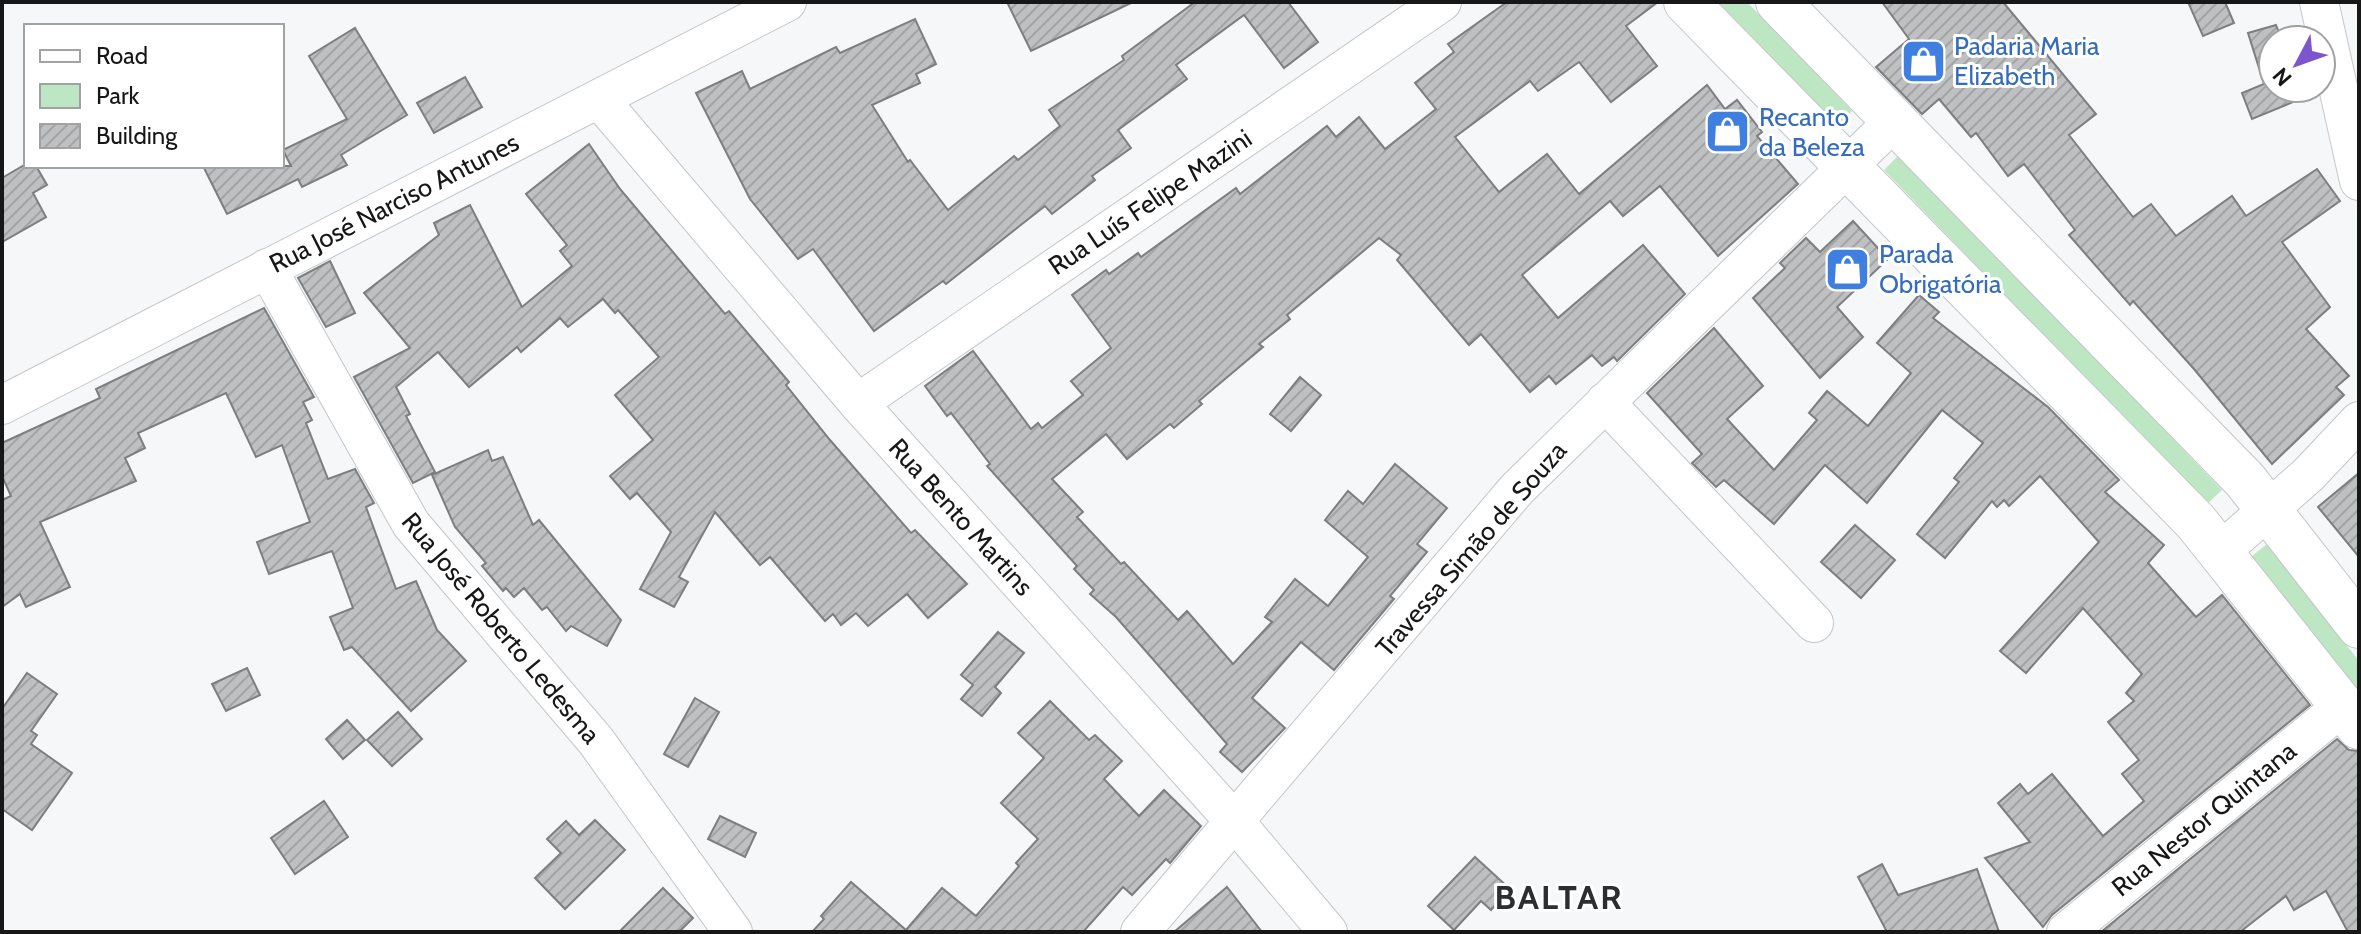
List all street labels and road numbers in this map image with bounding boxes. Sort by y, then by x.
street label: Rua Luís Felipe Mazini [1042,122,1258,282]
street label: Rua José Narciso Antunes [264,126,524,280]
street label: Rua Bento Martins [882,432,1040,602]
street label: Travessa Simão de Souza [1369,434,1574,663]
street label: Rua José Roberto Ledesma [395,506,607,750]
street label: Rua Nestor Quintana [2105,735,2303,903]

